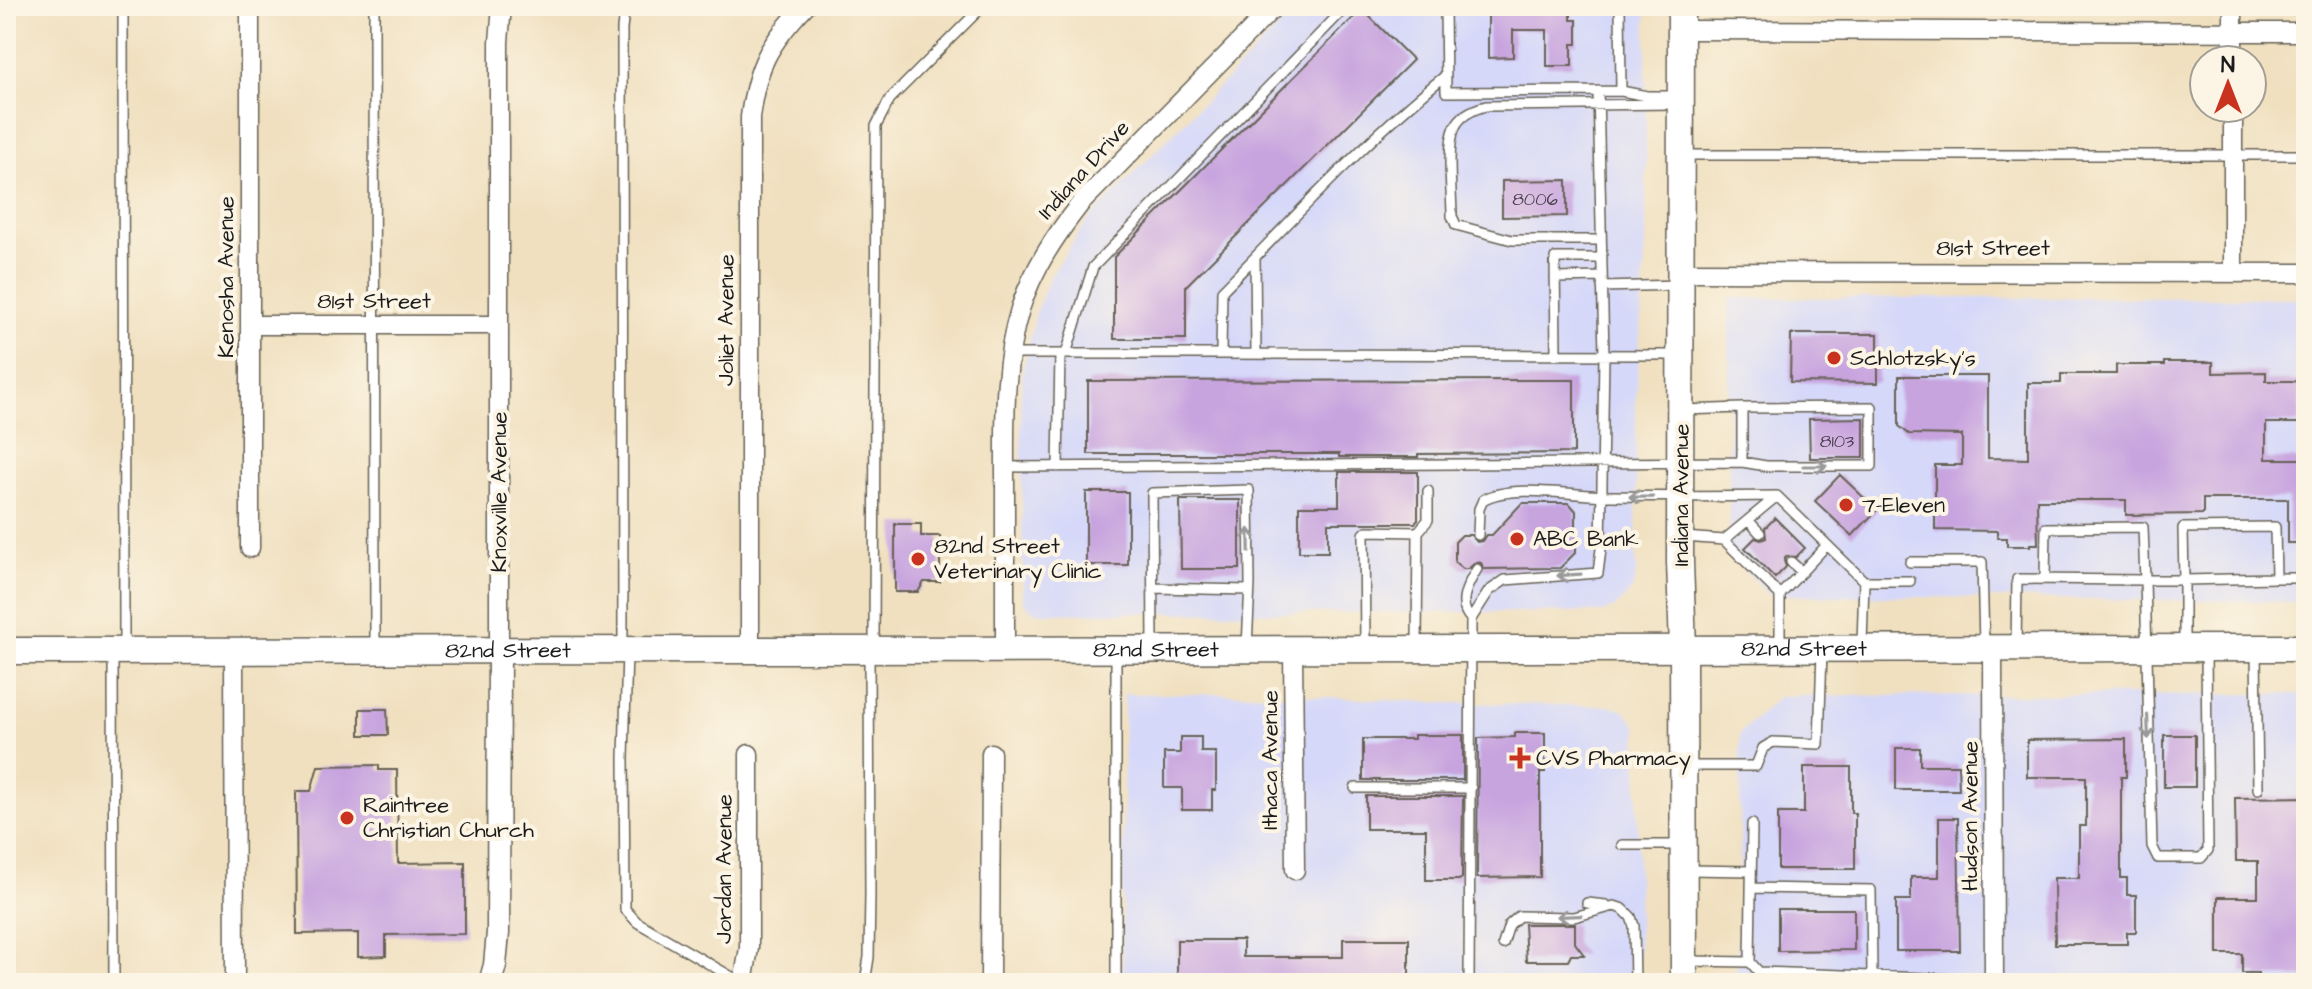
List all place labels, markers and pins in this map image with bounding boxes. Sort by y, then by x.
place label: Schlotzsky's [1850,343,1976,375]
marker: Schlotzsky's [1825,349,1843,367]
place label: 7-Eleven [1862,490,1945,521]
marker: 7-Eleven [1837,496,1855,514]
place label: ABC Bank [1533,524,1639,555]
marker: ABC Bank [1508,530,1526,548]
place label: 82nd Street Veterinary Clinic [934,531,1102,588]
marker: 82nd Street Veterinary Clinic [909,550,927,568]
place label: CVS Pharmacy [1536,743,1691,775]
marker: CVS Pharmacy [1511,749,1529,767]
place label: Raintree Christian Church [363,790,534,846]
marker: Raintree Christian Church [338,809,356,827]

